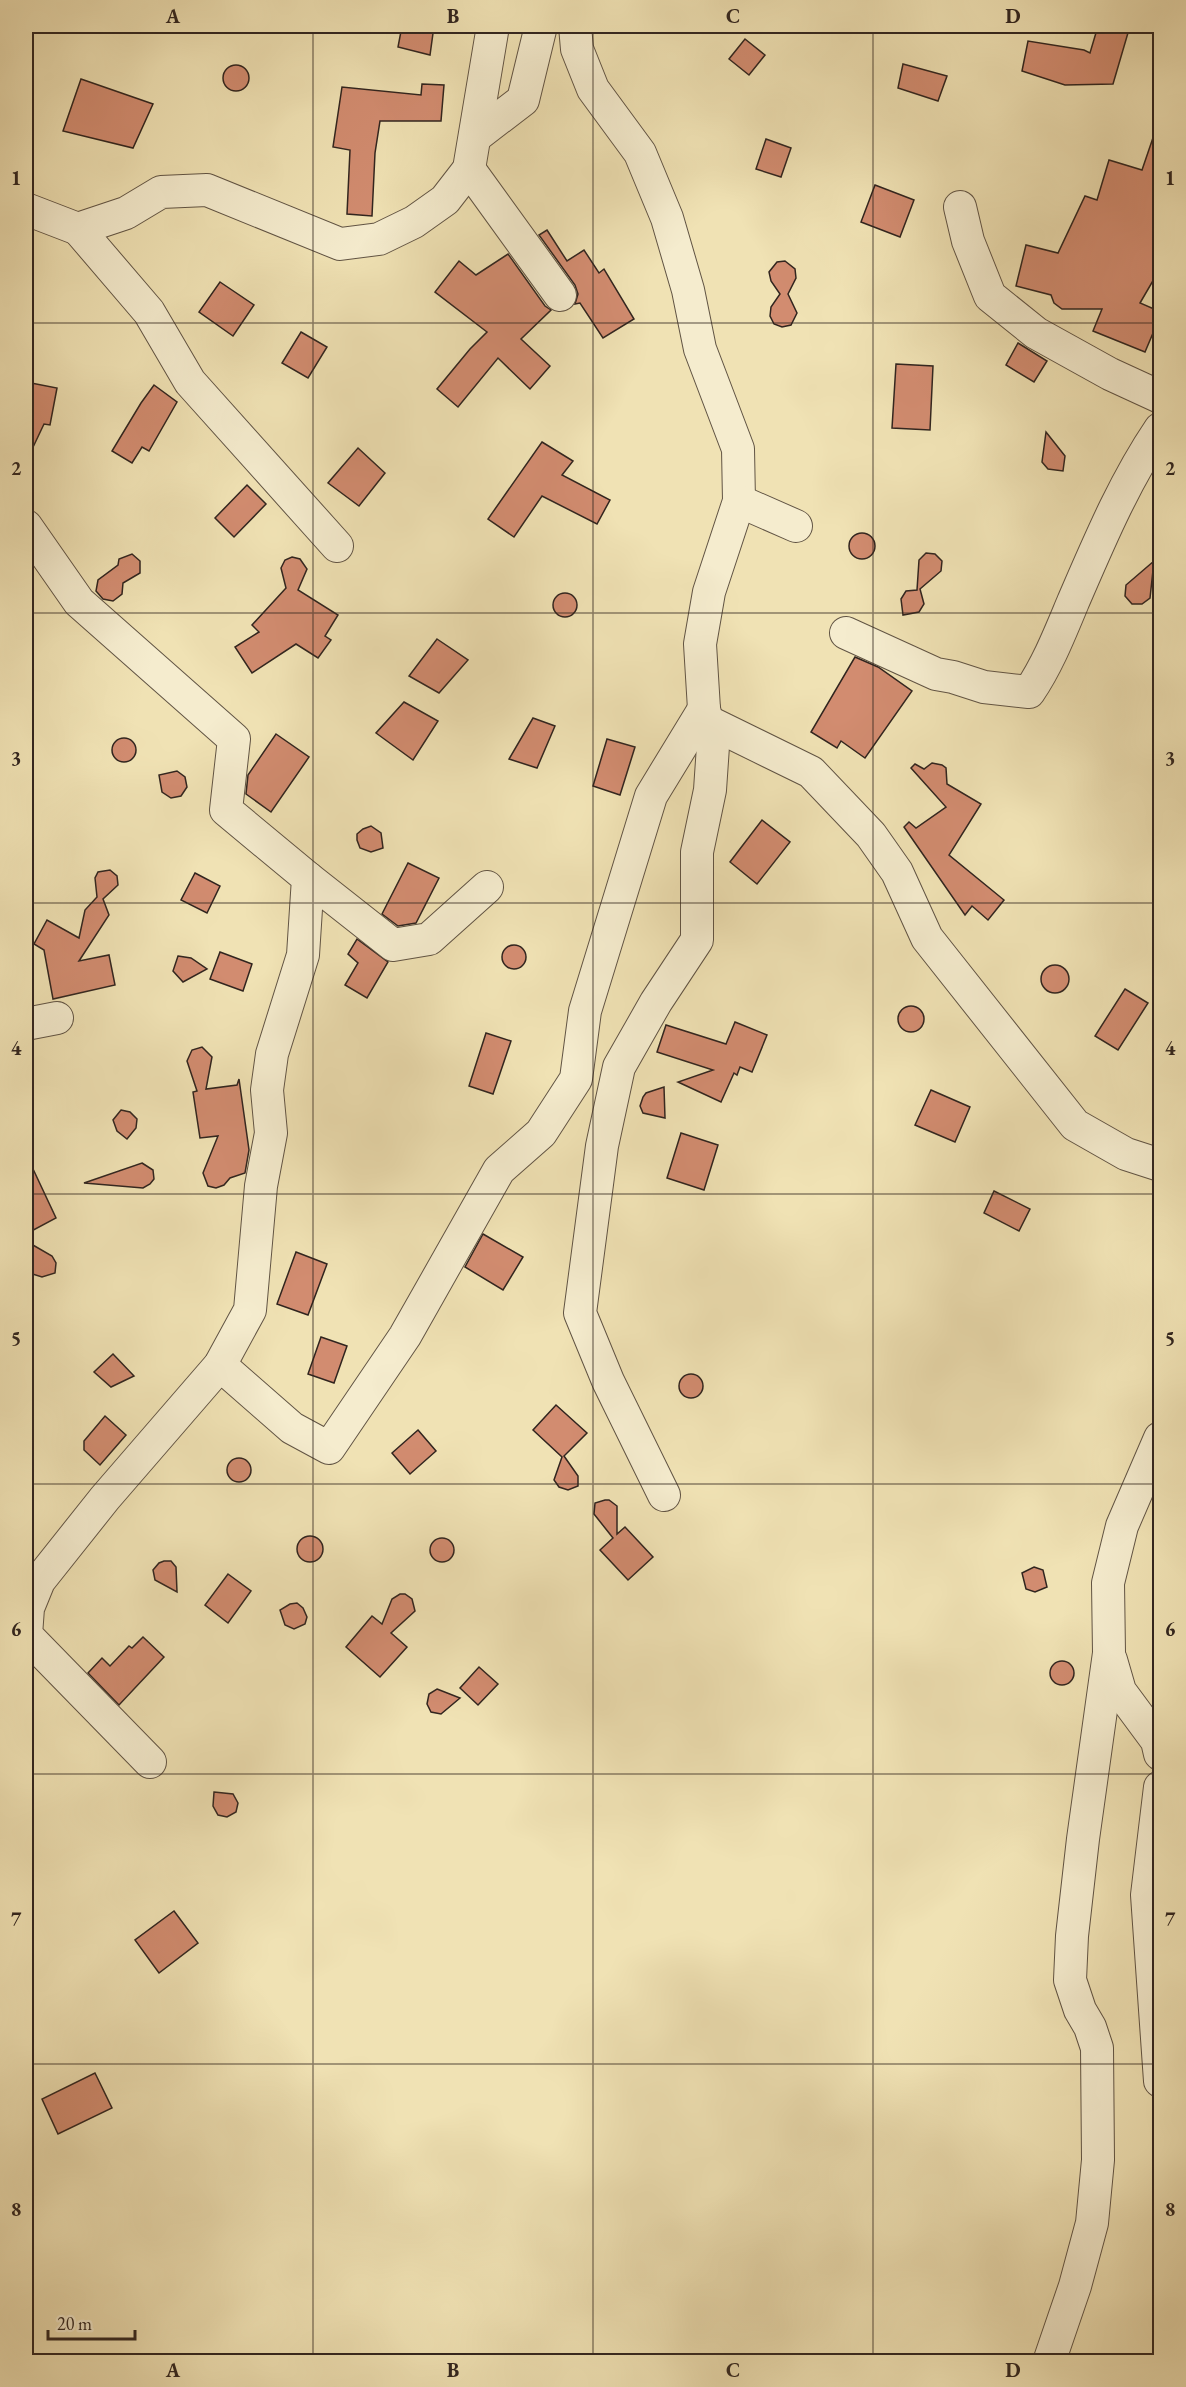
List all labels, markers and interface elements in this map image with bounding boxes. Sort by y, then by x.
text: A [165,3,181,29]
text: B [447,3,459,29]
text: C [726,3,740,29]
text: D [1005,3,1021,29]
text: 1 [11,165,21,191]
text: 1 [1165,165,1175,191]
text: 2 [11,455,22,481]
text: 2 [1165,455,1176,481]
text: 3 [11,745,21,771]
text: 3 [1165,745,1175,771]
text: 4 [11,1035,22,1061]
text: 4 [1165,1035,1176,1061]
text: 5 [11,1325,21,1351]
text: 5 [1165,1325,1175,1351]
text: 6 [11,1616,22,1642]
text: 6 [1165,1616,1176,1642]
text: 7 [11,1906,22,1932]
text: 7 [1165,1906,1176,1932]
text: 8 [11,2196,21,2222]
text: 8 [1165,2196,1175,2222]
scale bar [48,2303,135,2341]
text: 20 m [57,2312,92,2335]
text: A [165,2357,181,2383]
text: B [447,2357,459,2383]
text: C [726,2357,740,2383]
text: D [1005,2357,1021,2383]

